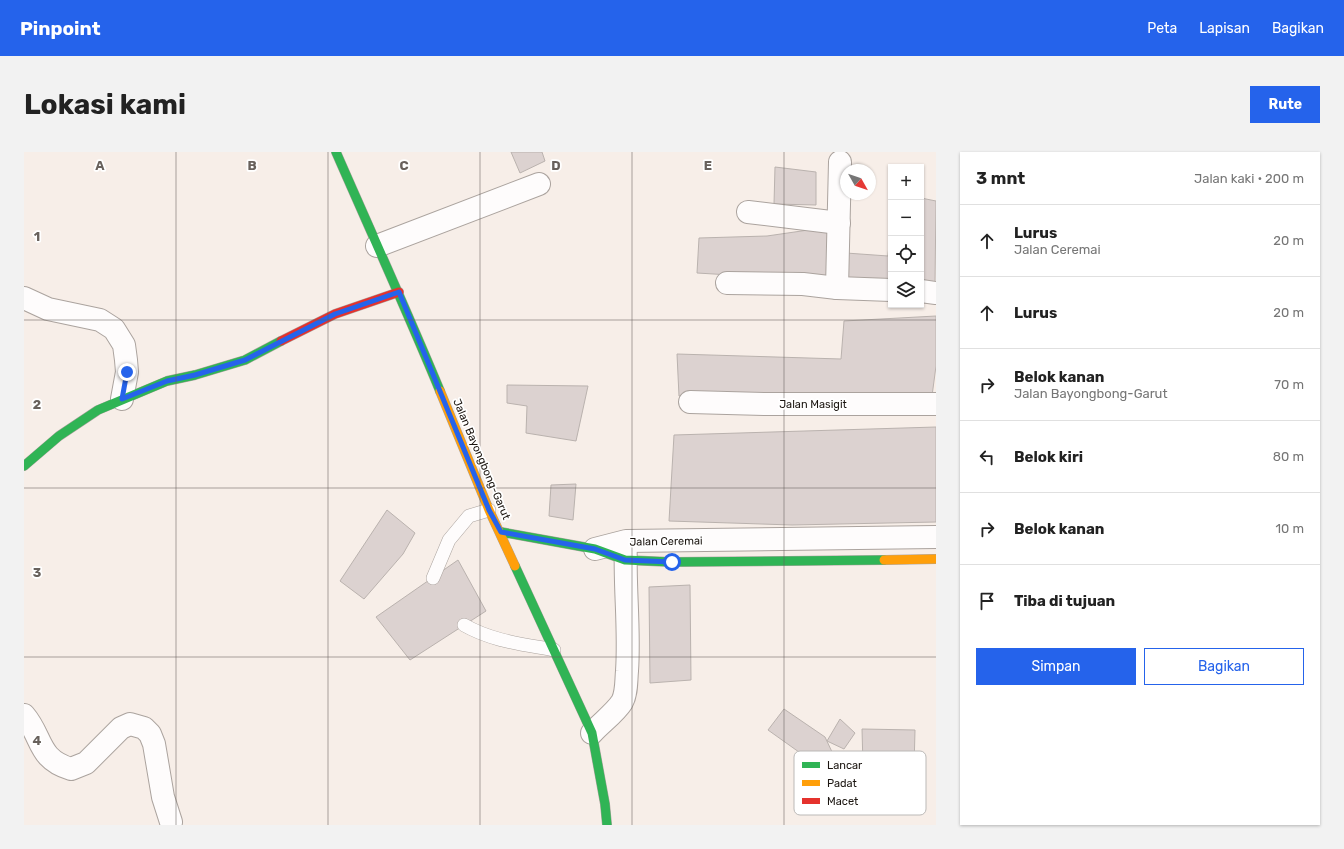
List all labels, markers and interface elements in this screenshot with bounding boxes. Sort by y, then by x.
text: Pinpoint [20,17,101,40]
text: Peta [1147,20,1177,37]
text: Lapisan [1199,20,1250,37]
text: Bagikan [1272,20,1324,37]
button: Rute [1250,86,1320,123]
text: Lokasi kami [24,88,186,121]
text: A [95,158,105,173]
text: B [247,158,257,173]
text: C [399,158,409,173]
text: D [551,158,561,173]
text: E [704,158,712,173]
north arrow [840,164,876,200]
map controls [888,164,924,308]
button: + [888,164,924,200]
text: 3 mnt [976,168,1025,188]
text: Jalan kaki · 200 m [1194,171,1304,186]
button: − [888,200,924,236]
text: Lurus [1014,224,1057,242]
text: 1 [34,229,40,244]
icon: ahead [976,230,998,252]
text: 20 m [1273,233,1304,248]
button: locate [888,236,924,272]
text: Jalan Ceremai [1014,242,1101,257]
button: layers [888,272,924,308]
icon: ahead [976,302,998,324]
text: Lurus [1014,304,1057,322]
text: 20 m [1273,305,1304,320]
route end [118,363,136,381]
text: Belok kanan [1014,368,1104,386]
icon: right [976,374,998,396]
text: 70 m [1274,377,1304,392]
text: Jalan Bayongbong-Garut [1014,386,1168,401]
text: 2 [33,397,41,412]
street label: Jalan Bayongbong-Garut [450,397,513,522]
street label: Jalan Masigit [779,398,848,411]
icon: left [976,446,998,468]
text: Belok kiri [1014,448,1083,466]
text: 80 m [1273,449,1304,464]
icon: right [976,518,998,540]
text: Belok kanan [1014,520,1104,538]
text: 10 m [1275,521,1304,536]
street label: Jalan Ceremai [629,534,703,549]
route start [663,553,681,571]
text: 3 [33,565,42,580]
icon: arrive [976,590,998,612]
text: Tiba di tujuan [1014,592,1115,610]
button: Simpan [976,648,1136,685]
button: Bagikan [1144,648,1304,685]
text: 4 [33,733,42,748]
legend [794,751,926,815]
text: Lancar [827,759,863,772]
text: Padat [827,777,858,790]
text: Macet [827,795,859,808]

